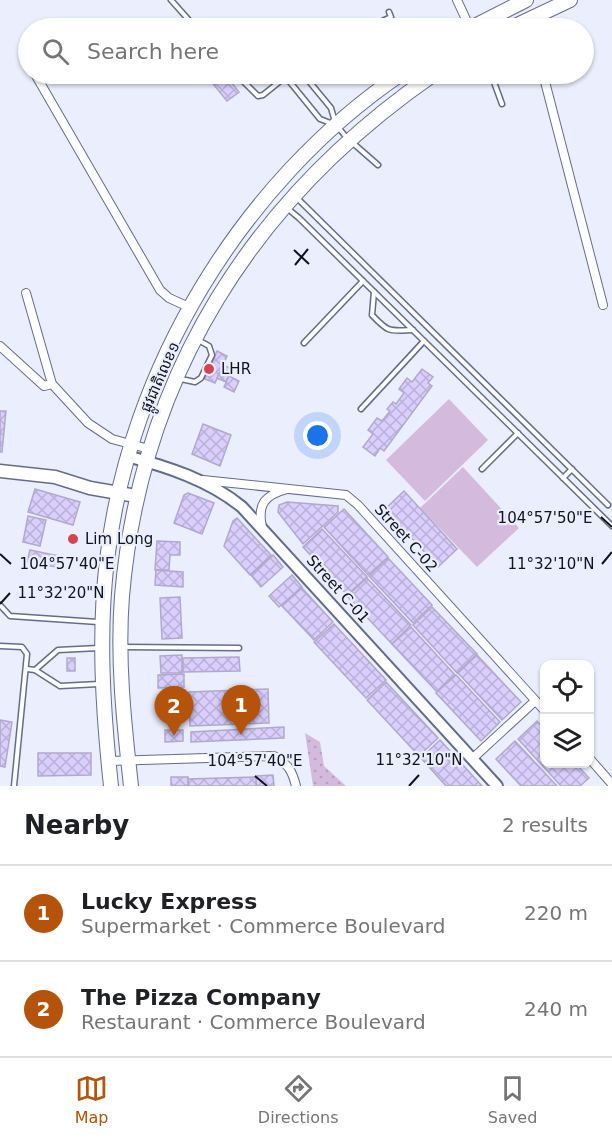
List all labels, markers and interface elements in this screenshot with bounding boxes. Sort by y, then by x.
search box [18,18,594,84]
icon: search [39,35,72,68]
text: Search here [87,39,219,64]
street label: ផ្លូវជាតិលេខ១ [137,339,188,417]
place label: LHR [221,360,251,378]
marker: LHR [202,362,216,376]
your location [303,421,332,450]
street label: Street C-02 [371,500,441,576]
text: 104°57'50"E [498,509,592,527]
place label: Lim Long [85,530,153,548]
marker: Lim Long [66,532,80,546]
street label: Street C-01 [303,551,373,627]
text: 104°57'40"E [20,555,114,573]
text: 11°32'10"N [507,555,595,573]
text: 11°32'20"N [17,584,105,602]
map controls [540,660,594,768]
button: locate [540,660,594,714]
pin: 2 [154,686,194,736]
pin: 1 [222,686,260,735]
button: layers [540,714,594,768]
text: 11°32'10"N [375,751,463,769]
text: 104°57'40"E [208,752,302,770]
text: Nearby [24,810,129,840]
text: 2 results [502,813,588,837]
text: Lucky Express [81,889,257,914]
text: 1 [37,901,50,925]
text: 220 m [524,901,588,925]
text: Supermarket · Commerce Boulevard [81,914,445,938]
text: The Pizza Company [81,985,321,1010]
text: 2 [37,997,50,1021]
text: 240 m [524,997,588,1021]
text: Restaurant · Commerce Boulevard [81,1010,426,1034]
tab: Map [75,1072,108,1127]
tab: Directions [258,1072,338,1127]
tab: Saved [488,1072,537,1127]

